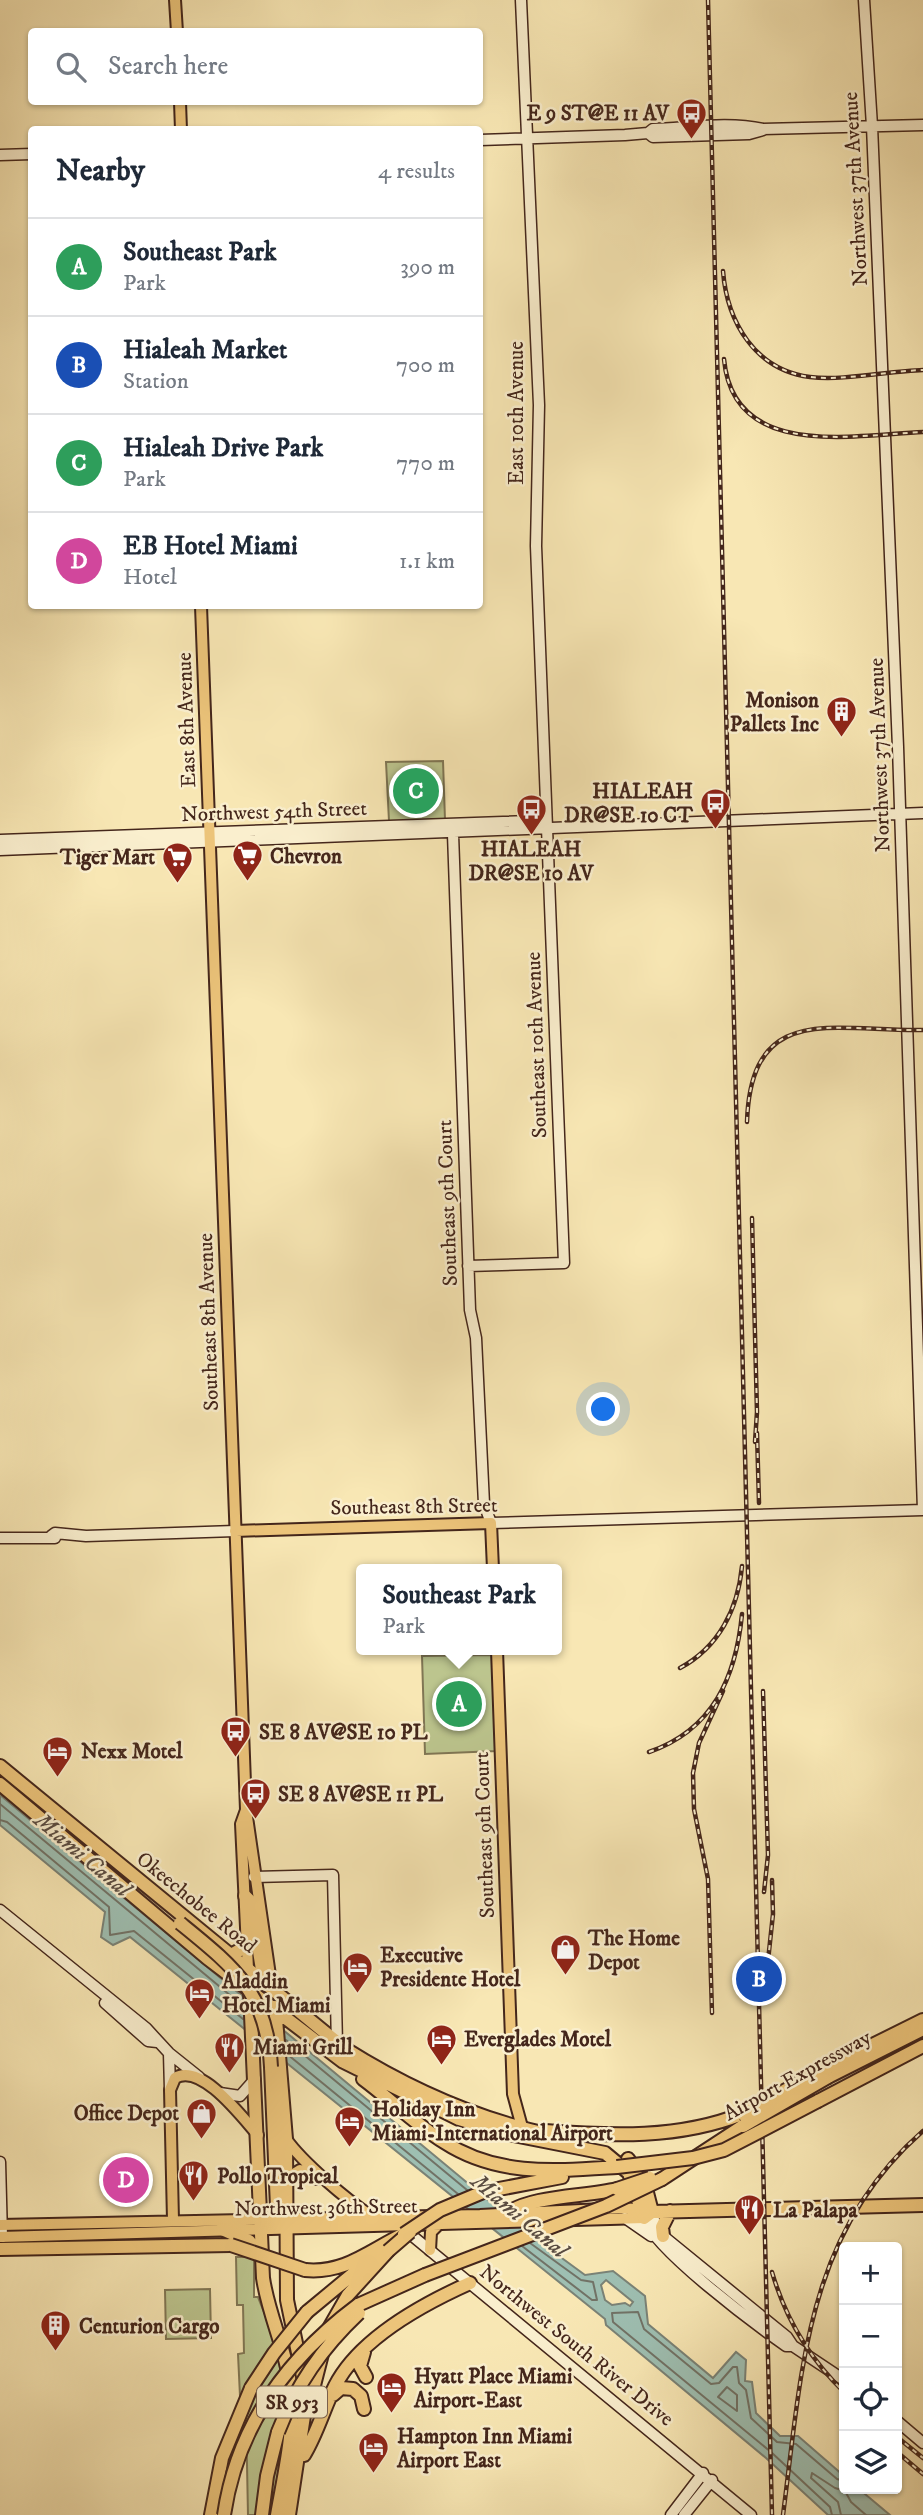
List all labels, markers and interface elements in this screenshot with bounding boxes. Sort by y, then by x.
search box [28,28,483,105]
icon: search [52,48,90,86]
text: Search here [108,50,228,83]
street label: Northwest 37th Avenue [838,91,874,287]
bus stop icon: E 9 ST@E 11 AV [675,96,709,140]
place label: E 9 ST@E 11 AV [526,101,671,127]
text: Nearby [56,153,145,190]
text: 4 results [378,157,455,186]
text: Southeast Park [123,236,277,269]
text: A [72,253,86,282]
text: 390 m [400,253,455,282]
text: Park [123,269,166,298]
text: Hialeah Market [123,334,287,367]
street label: East 10th Avenue [504,341,530,485]
text: B [72,351,86,380]
text: 700 m [396,351,455,380]
text: Station [123,367,189,396]
text: Hialeah Drive Park [123,432,323,465]
text: C [71,449,87,478]
text: 770 m [396,449,455,478]
text: Park [123,465,166,494]
text: EB Hotel Miami [123,530,298,563]
text: D [70,547,88,576]
text: 1.1 km [399,547,455,576]
text: Hotel [123,563,177,592]
street label: East 8th Avenue [172,652,202,788]
street label: Northwest 37th Avenue [864,657,896,853]
place label: Monison Pallets Inc [730,688,820,738]
building icon: Monison Pallets Inc [825,695,859,739]
pin: C [393,765,439,817]
place label: HIALEAH DR@SE 10 CT [564,779,694,829]
bus stop icon: HIALEAH DR@SE 10 CT [699,786,733,830]
bus stop icon: HIALEAH DR@SE 10 AV [514,792,548,836]
street label: Northwest 54th Street [181,796,368,828]
place label: HIALEAH DR@SE 10 AV [468,837,595,887]
supermarket icon: Chevron [230,839,264,883]
supermarket icon: Tiger Mart [161,840,195,884]
place label: Chevron [270,844,343,870]
place label: Tiger Mart [59,845,155,871]
street label: Southeast 10th Avenue [521,951,553,1139]
street label: Southeast 9th Court [432,1119,464,1287]
street label: Southeast 8th Avenue [193,1232,225,1411]
your location [586,1392,620,1426]
street label: Southeast 8th Street [330,1493,498,1521]
popup [356,1564,562,1655]
text: Southeast Park [382,1579,536,1612]
text: Park [382,1612,425,1641]
pin: A [436,1678,482,1730]
bus stop icon: SE 8 AV@SE 10 PL [219,1715,253,1759]
place label: SE 8 AV@SE 10 PL [259,1720,428,1746]
hotel icon: Nexx Motel [41,1734,75,1778]
place label: Nexx Motel [81,1739,183,1765]
street label: Southeast 9th Court [469,1751,501,1919]
bus stop icon: SE 8 AV@SE 11 PL [238,1777,272,1821]
place label: SE 8 AV@SE 11 PL [278,1782,444,1808]
water label: Miami Canal [26,1805,138,1905]
street label: Okeechobee Road [131,1846,262,1960]
place label: The Home Depot [587,1926,680,1976]
shop icon: The Home Depot [548,1933,582,1977]
place label: Executive Presidente Hotel [380,1943,521,1993]
hotel icon: Executive Presidente Hotel [340,1950,374,1994]
pin: B [736,1953,782,2005]
place label: Aladdin Hotel Miami [221,1969,331,2019]
hotel icon: Aladdin Hotel Miami [182,1976,216,2020]
hotel icon: Everglades Motel [424,2022,458,2066]
street label: Airport Expressway [719,2024,877,2127]
place label: Everglades Motel [464,2027,612,2053]
restaurant icon: Miami Grill [213,2030,247,2074]
place label: Miami Grill [253,2035,353,2061]
shop icon: Office Depot [185,2096,219,2140]
place label: Holiday Inn Miami-International Airport [372,2097,613,2147]
place label: Office Depot [74,2101,179,2127]
hotel icon: Holiday Inn Miami-International Airport [332,2104,366,2148]
pin: D [103,2154,149,2206]
restaurant icon: Pollo Tropical [177,2159,211,2203]
place label: Pollo Tropical [217,2164,339,2190]
water label: Miami Canal [463,2166,575,2266]
street label: Northwest 36th Street [234,2193,418,2223]
restaurant icon: La Palapa [733,2193,767,2237]
place label: La Palapa [773,2198,858,2224]
map controls [839,2242,902,2494]
button: + [839,2242,902,2305]
street label: Northwest South River Drive [474,2259,679,2432]
button: − [839,2305,902,2368]
building icon: Centurion Cargo [39,2309,73,2353]
place label: Centurion Cargo [79,2314,219,2340]
place label: Hyatt Place Miami Airport-East [413,2364,573,2414]
button: locate [839,2368,902,2431]
hotel icon: Hyatt Place Miami Airport-East [374,2371,408,2415]
road number: SR 953 [257,2386,327,2418]
place label: Hampton Inn Miami Airport East [396,2424,573,2474]
hotel icon: Hampton Inn Miami Airport East [357,2431,391,2475]
button: layers [839,2431,902,2494]

